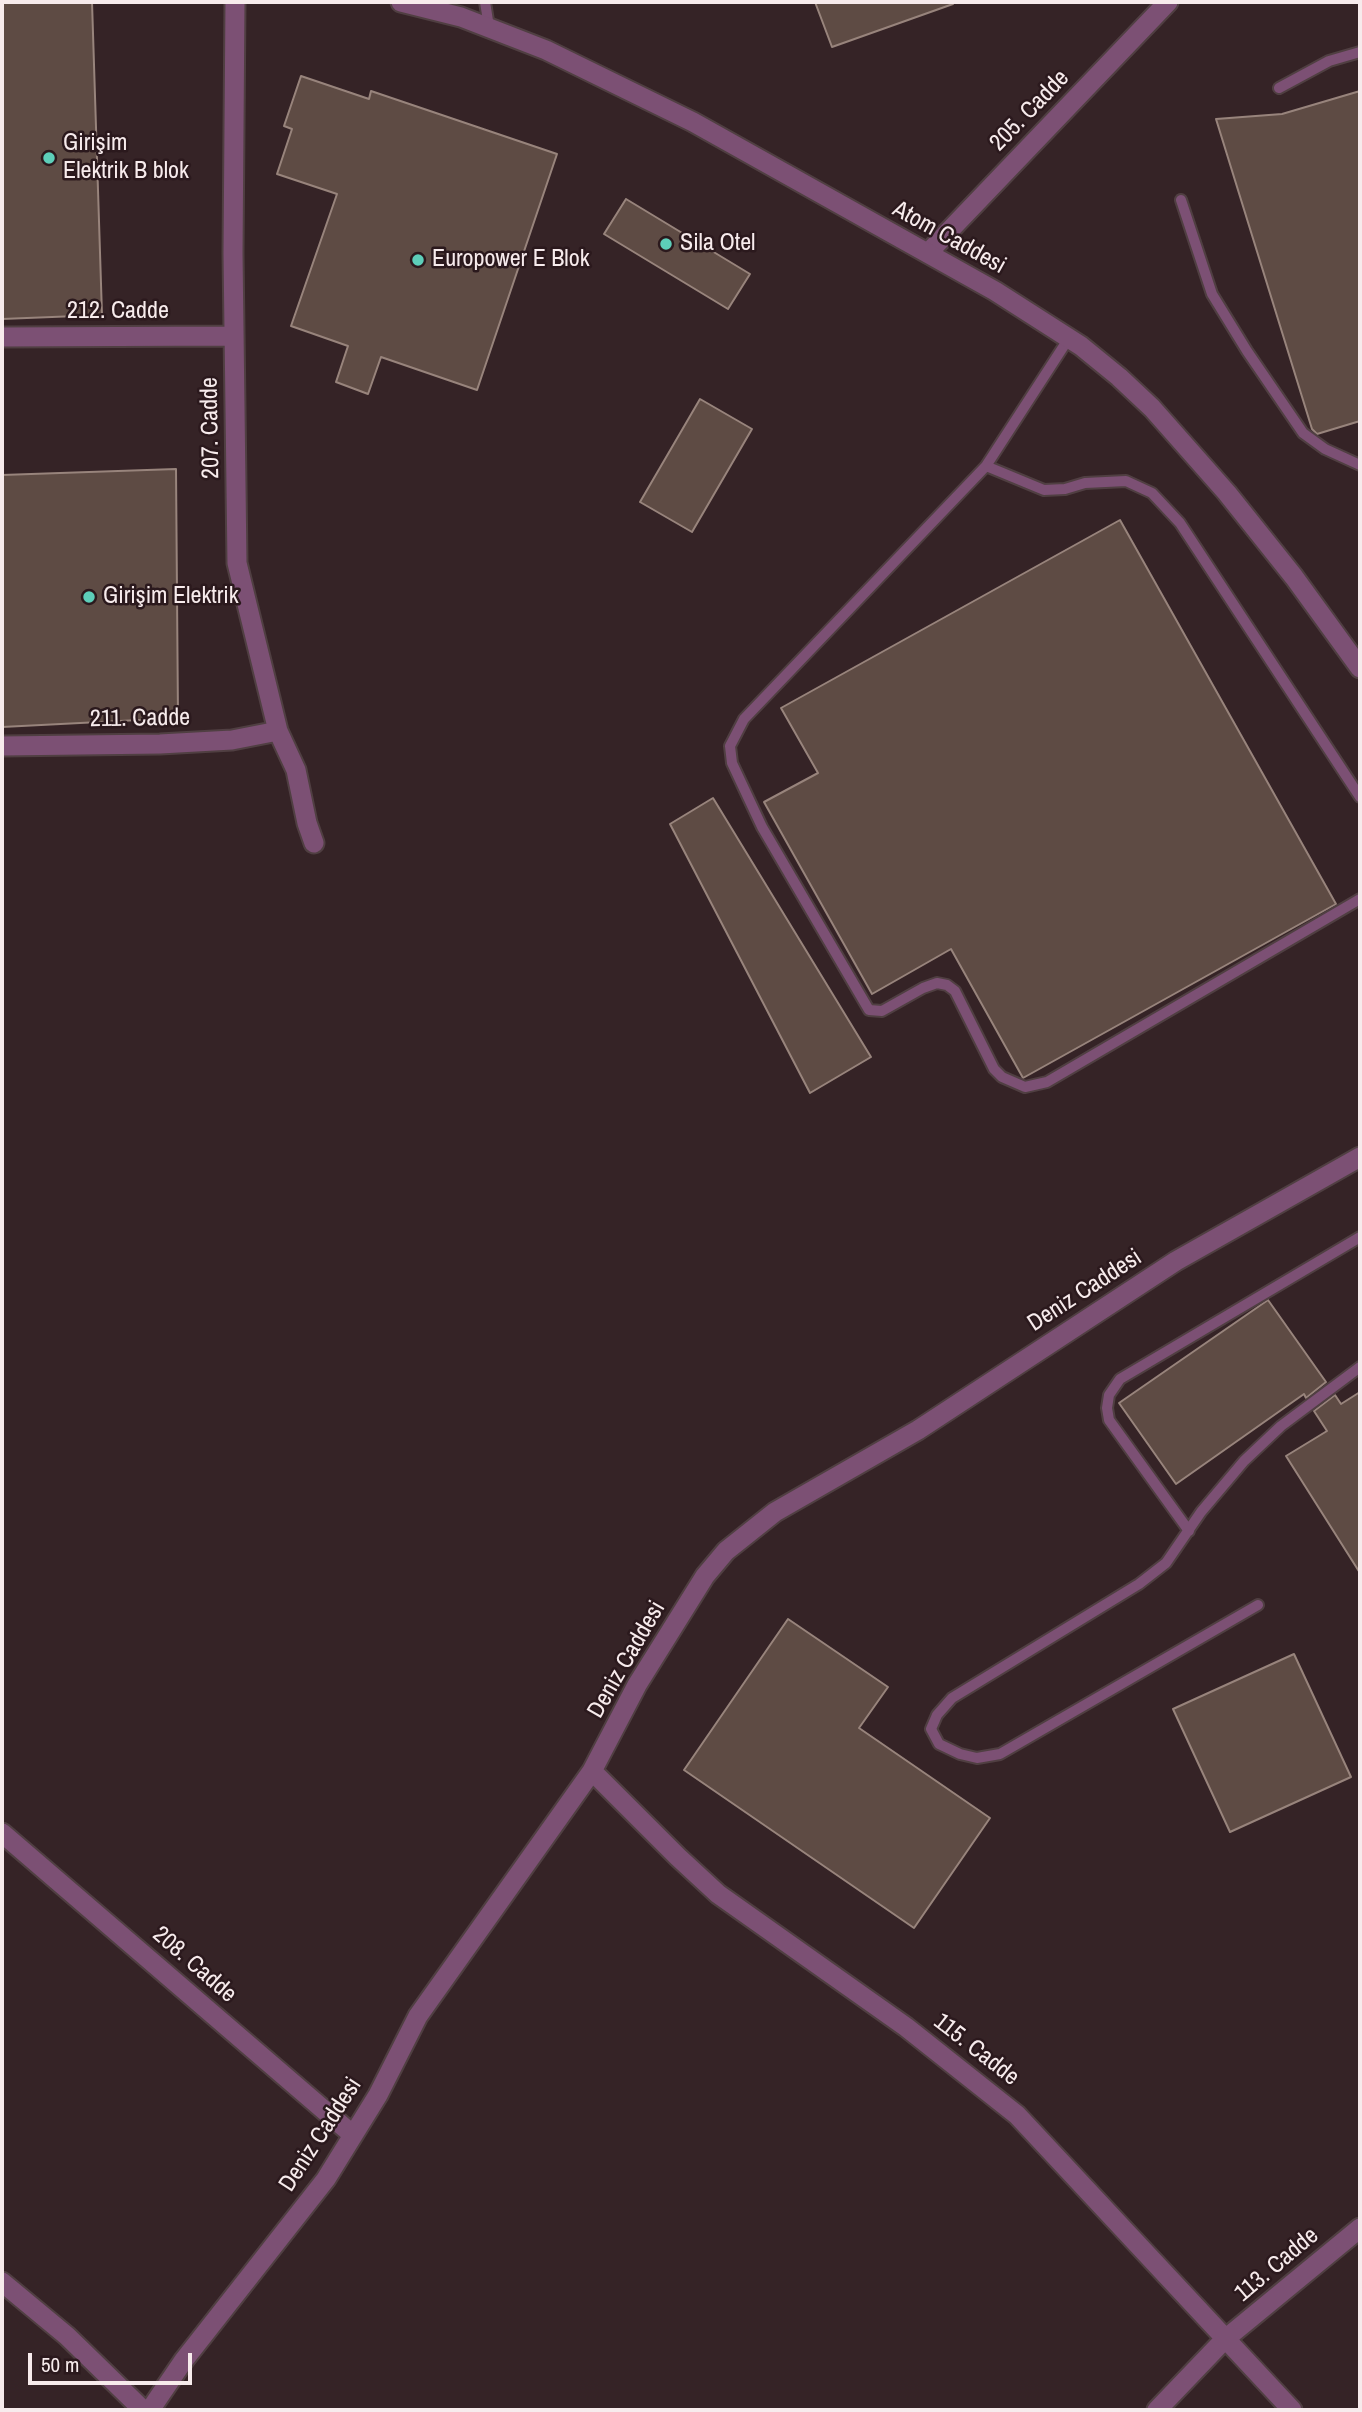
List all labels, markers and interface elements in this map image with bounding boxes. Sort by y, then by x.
street label: 205. Cadde [984,64,1076,158]
place label: Girişim Elektrik B blok [63,130,189,186]
marker: Girişim Elektrik B blok [41,150,57,166]
street label: Atom Caddesi [887,195,1011,281]
place label: Sila Otel [680,230,755,258]
marker: Sila Otel [658,236,674,252]
place label: Europower E Blok [432,246,590,274]
marker: Europower E Blok [410,252,426,268]
street label: 212. Cadde [67,298,169,326]
street label: 207. Cadde [196,377,226,479]
place label: Girişim Elektrik [103,583,239,611]
marker: Girişim Elektrik [81,589,97,605]
street label: 211. Cadde [90,704,190,734]
street label: Deniz Caddesi [1023,1243,1147,1339]
street label: Deniz Caddesi [582,1596,672,1724]
street label: 208. Cadde [146,1921,242,2009]
street label: 115. Cadde [928,2008,1024,2092]
street label: Deniz Caddesi [273,2073,369,2197]
street label: 113. Cadde [1229,2222,1325,2308]
scale bar [32,2338,196,2382]
text: 50 m [41,2350,79,2379]

